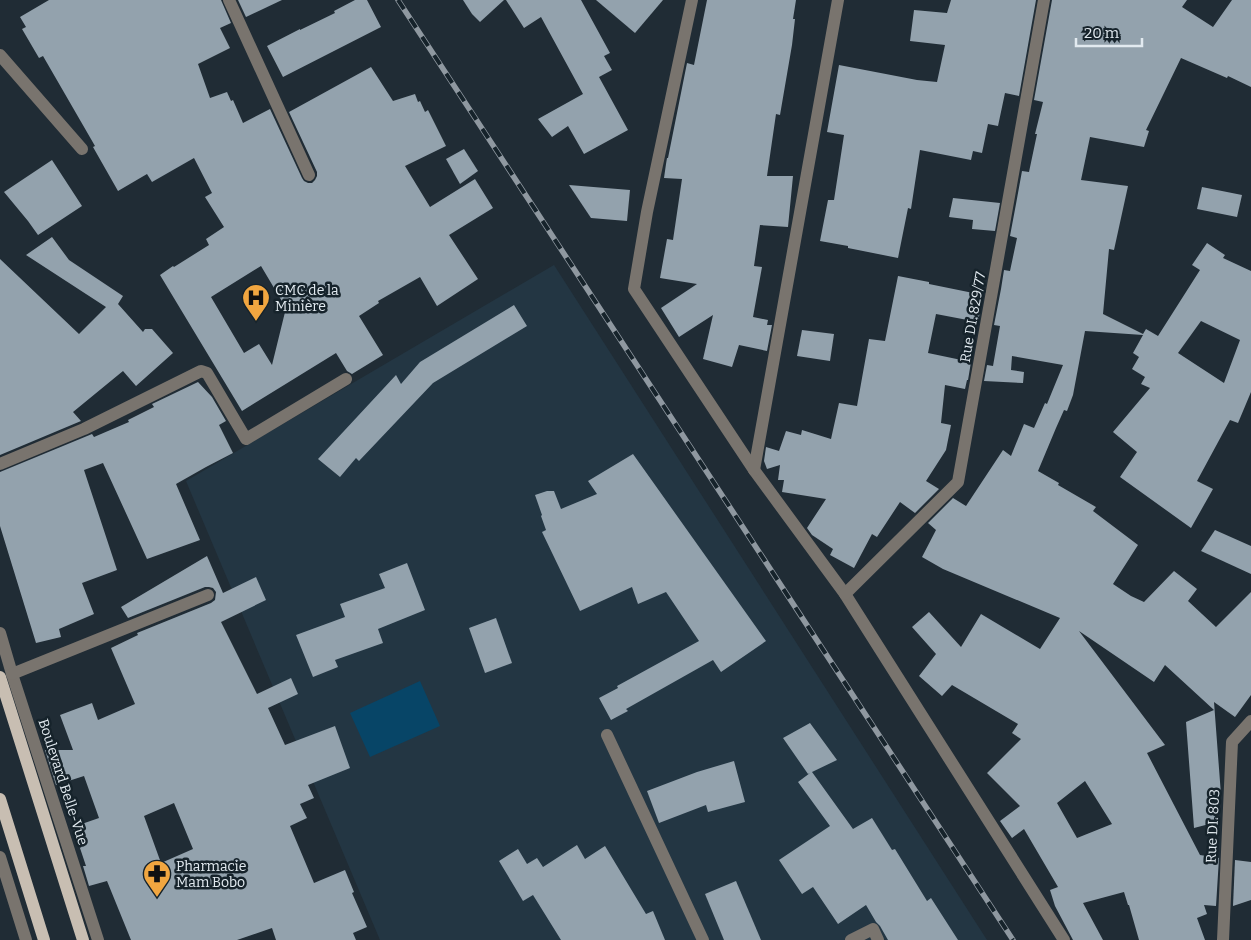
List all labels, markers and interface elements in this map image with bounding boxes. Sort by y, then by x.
scale bar [1076,15,1142,47]
text: 20 m [1084,24,1120,42]
street label: Rue DI. 829/77 [957,270,989,364]
place label: CMC de la Minière [275,282,339,315]
hospital icon: CMC de la Minière [241,283,271,322]
street label: Boulevard Belle-Vue [35,717,91,847]
street label: Rue DI. 803 [1203,788,1223,864]
place label: Pharmacie Mam Bobo [176,858,246,891]
pharmacy icon: Pharmacie Mam Bobo [142,859,172,898]

